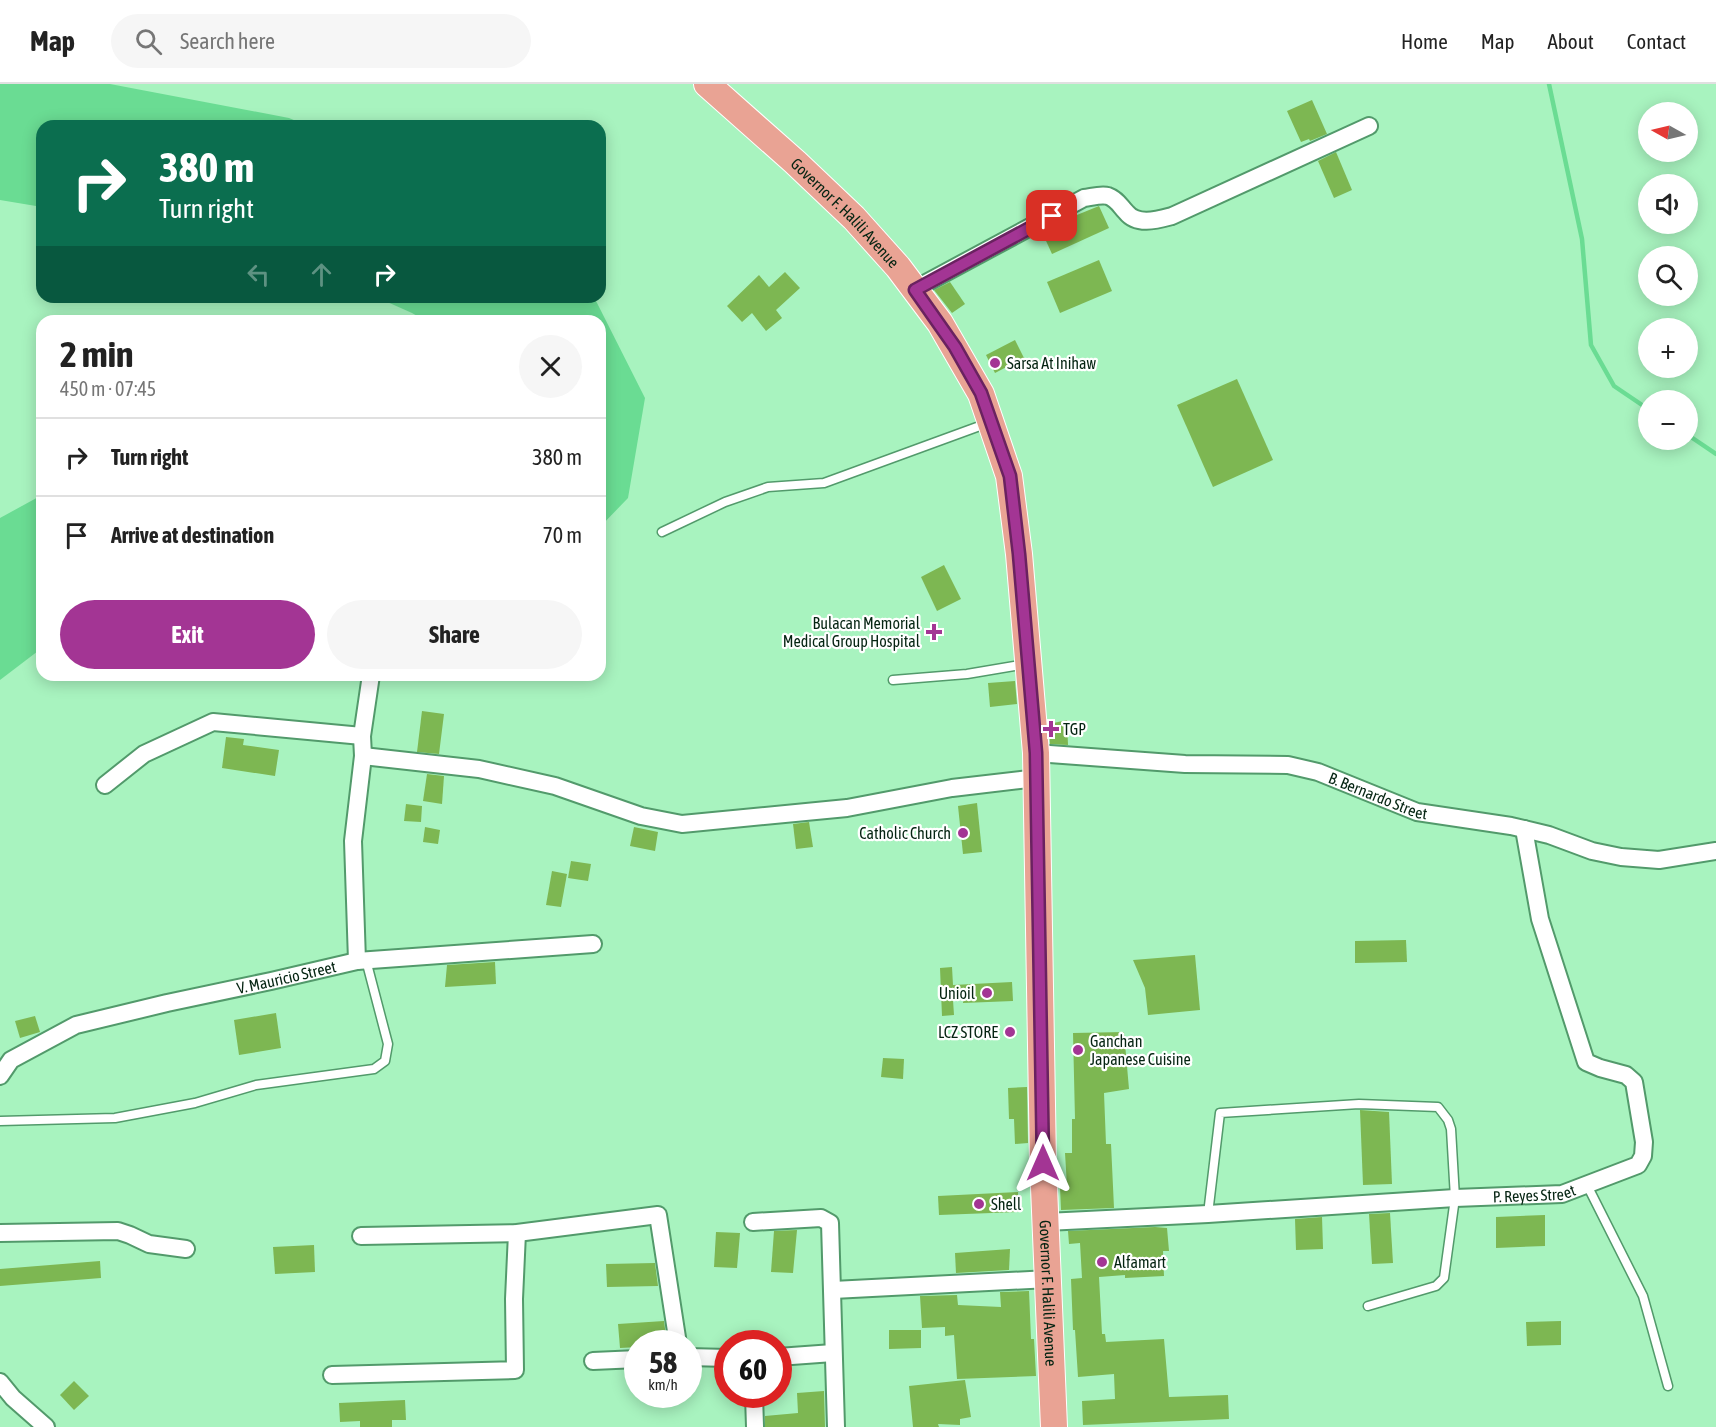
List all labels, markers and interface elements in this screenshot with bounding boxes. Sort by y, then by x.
search box [111,14,531,68]
text: Map [30,25,75,57]
icon: search [132,25,165,58]
text: Search here [180,28,275,54]
text: Home [1401,29,1448,53]
text: Map [1481,29,1515,53]
text: About [1548,29,1594,53]
text: Contact [1627,29,1686,53]
north arrow [1638,102,1698,162]
map controls [1638,102,1698,450]
text: 380 m [159,143,254,191]
icon: right [60,144,138,222]
street label: Governor F. Halili Avenue [788,154,903,271]
button: sound [1638,174,1698,234]
pin [1026,190,1077,241]
text: Turn right [159,193,254,224]
icon: arrive [1035,199,1068,232]
button: search [1638,246,1698,306]
icon: left [242,258,275,291]
icon: ahead [305,258,338,291]
icon: right [368,258,401,291]
button: + [1638,318,1698,378]
text: 2 min [60,333,134,375]
button: close [519,335,582,398]
place label: Sarsa At Inihaw [1007,354,1097,372]
marker: Sarsa At Inihaw [988,356,1002,370]
text: 450 m · 07:45 [60,377,156,400]
button: − [1638,390,1698,450]
icon: right [60,441,93,474]
text: Turn right [111,444,188,470]
text: 380 m [532,444,582,470]
icon: arrive [60,519,93,552]
text: Arrive at destination [111,522,274,548]
text: 70 m [542,522,582,548]
button: Exit [60,600,315,669]
button: Share [327,600,582,669]
place label: Bulacan Memorial Medical Group Hospital [783,614,921,651]
marker: Bulacan Memorial Medical Group Hospital [925,623,943,641]
place label: TGP [1063,720,1086,738]
marker: TGP [1044,722,1058,736]
street label: B. Bernardo Street [1326,768,1429,822]
place label: Catholic Church [859,824,951,842]
marker: Catholic Church [956,826,970,840]
street label: V. Mauricio Street [235,957,338,997]
place label: Unioil [939,984,976,1002]
marker: Unioil [980,986,994,1000]
place label: LCZ STORE [938,1023,998,1041]
marker: LCZ STORE [1003,1025,1017,1039]
place label: Ganchan Japanese Cuisine [1090,1032,1191,1069]
marker: Ganchan Japanese Cuisine [1071,1043,1085,1057]
position arrow [1011,1131,1075,1195]
street label: P. Reyes Street [1492,1181,1578,1206]
place label: Shell [991,1195,1022,1213]
marker: Shell [972,1197,986,1211]
street label: Governor F. Halili Avenue [1036,1220,1060,1367]
place label: Alfamart [1114,1253,1166,1271]
marker: Alfamart [1095,1255,1109,1269]
speed limit sign: 60 [714,1330,792,1408]
text: 58 [649,1345,677,1379]
text: km/h [648,1376,678,1393]

